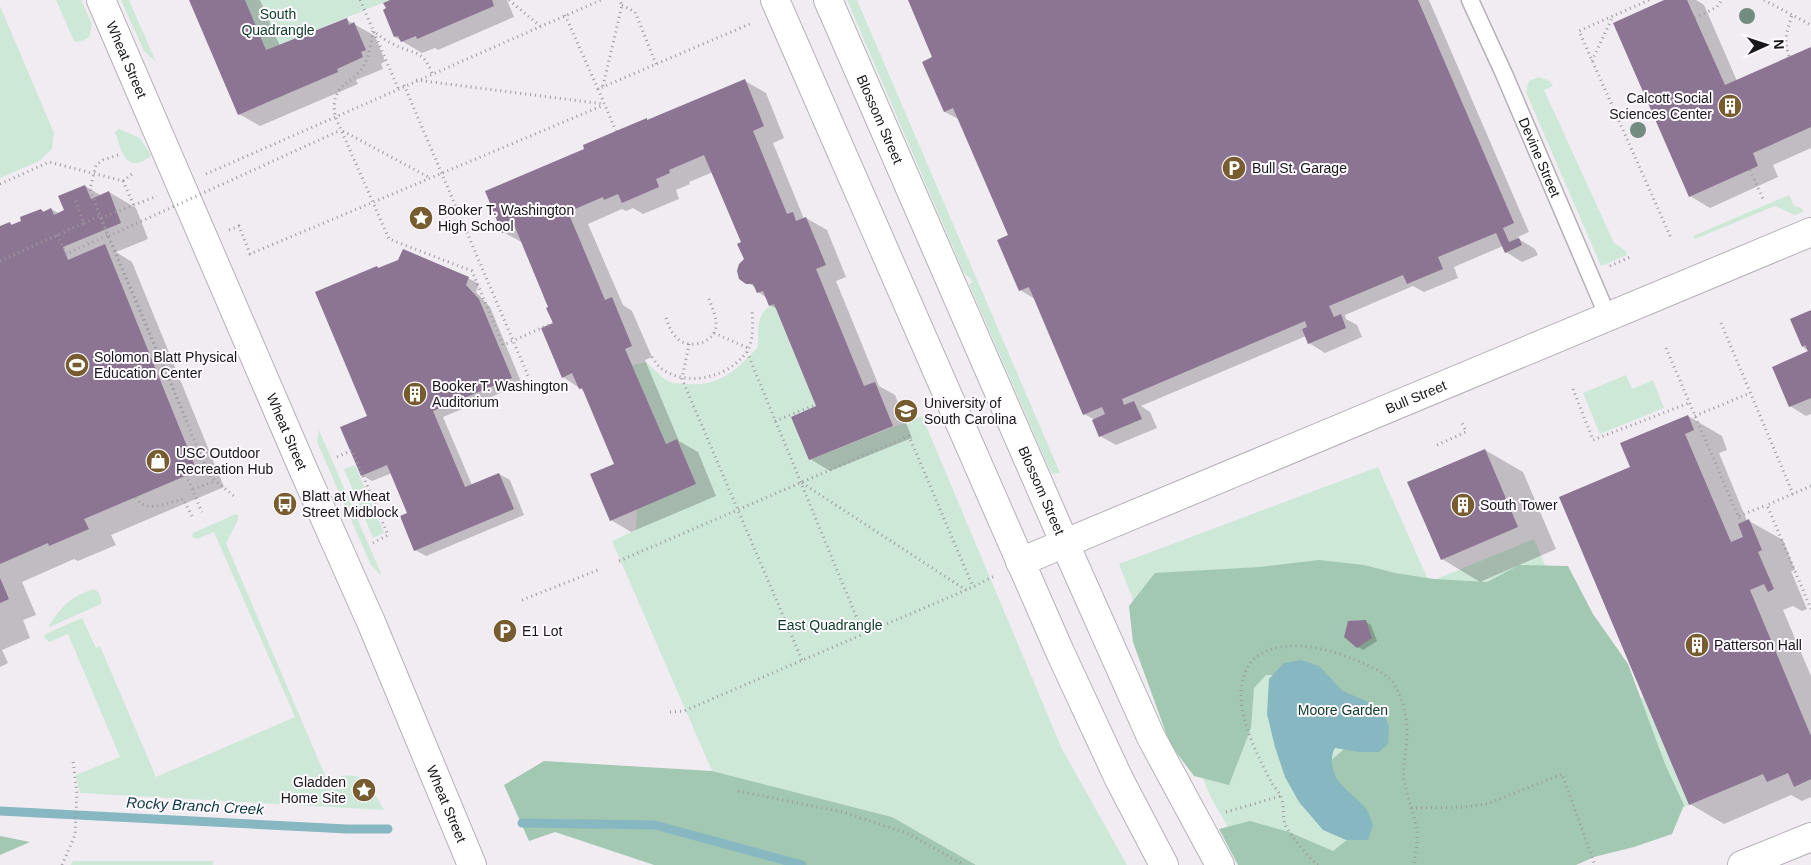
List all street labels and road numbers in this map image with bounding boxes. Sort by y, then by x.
street label: Wheat Street [103,19,150,101]
street label: Blossom Street [854,72,906,166]
street label: Devine Street [1516,115,1564,200]
street label: Bull Street [1383,377,1449,417]
street label: Wheat Street [263,391,310,472]
street label: Blossom Street [1015,444,1068,537]
street label: Wheat Street [423,763,470,845]

